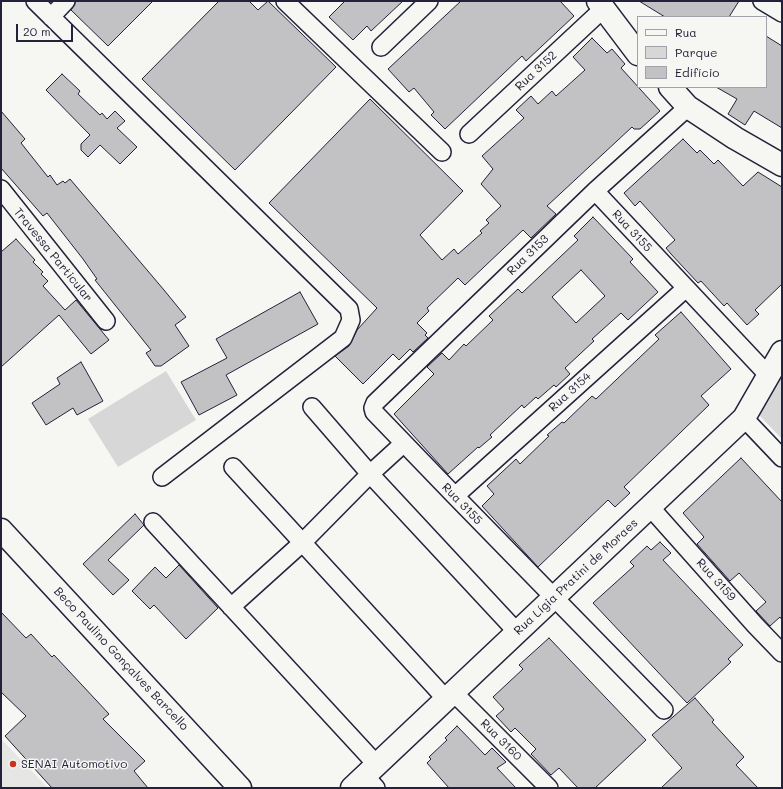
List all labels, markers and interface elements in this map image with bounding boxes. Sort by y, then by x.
scale bar [18,16,75,42]
legend [637,16,767,88]
text: 20 m [23,23,51,39]
text: Rua [675,24,697,40]
text: Parque [675,44,718,60]
street label: Rua 3152 [512,48,560,94]
text: Edifício [675,64,719,80]
street label: Travessa Particular [11,205,95,305]
street label: Rua 3155 [609,207,655,255]
street label: Rua 3153 [504,232,552,278]
street label: Rua 3154 [546,369,594,415]
street label: Rua 3155 [439,480,485,528]
street label: Rua Lígia Pratini de Moraes [511,516,641,638]
street label: Rua 3159 [693,556,739,604]
street label: Beco Paulino Gonçalves Barcello [51,584,191,734]
street label: Rua 3160 [477,716,525,764]
place label: SENAI Automotivo [21,757,127,771]
marker: SENAI Automotivo [8,759,18,769]

